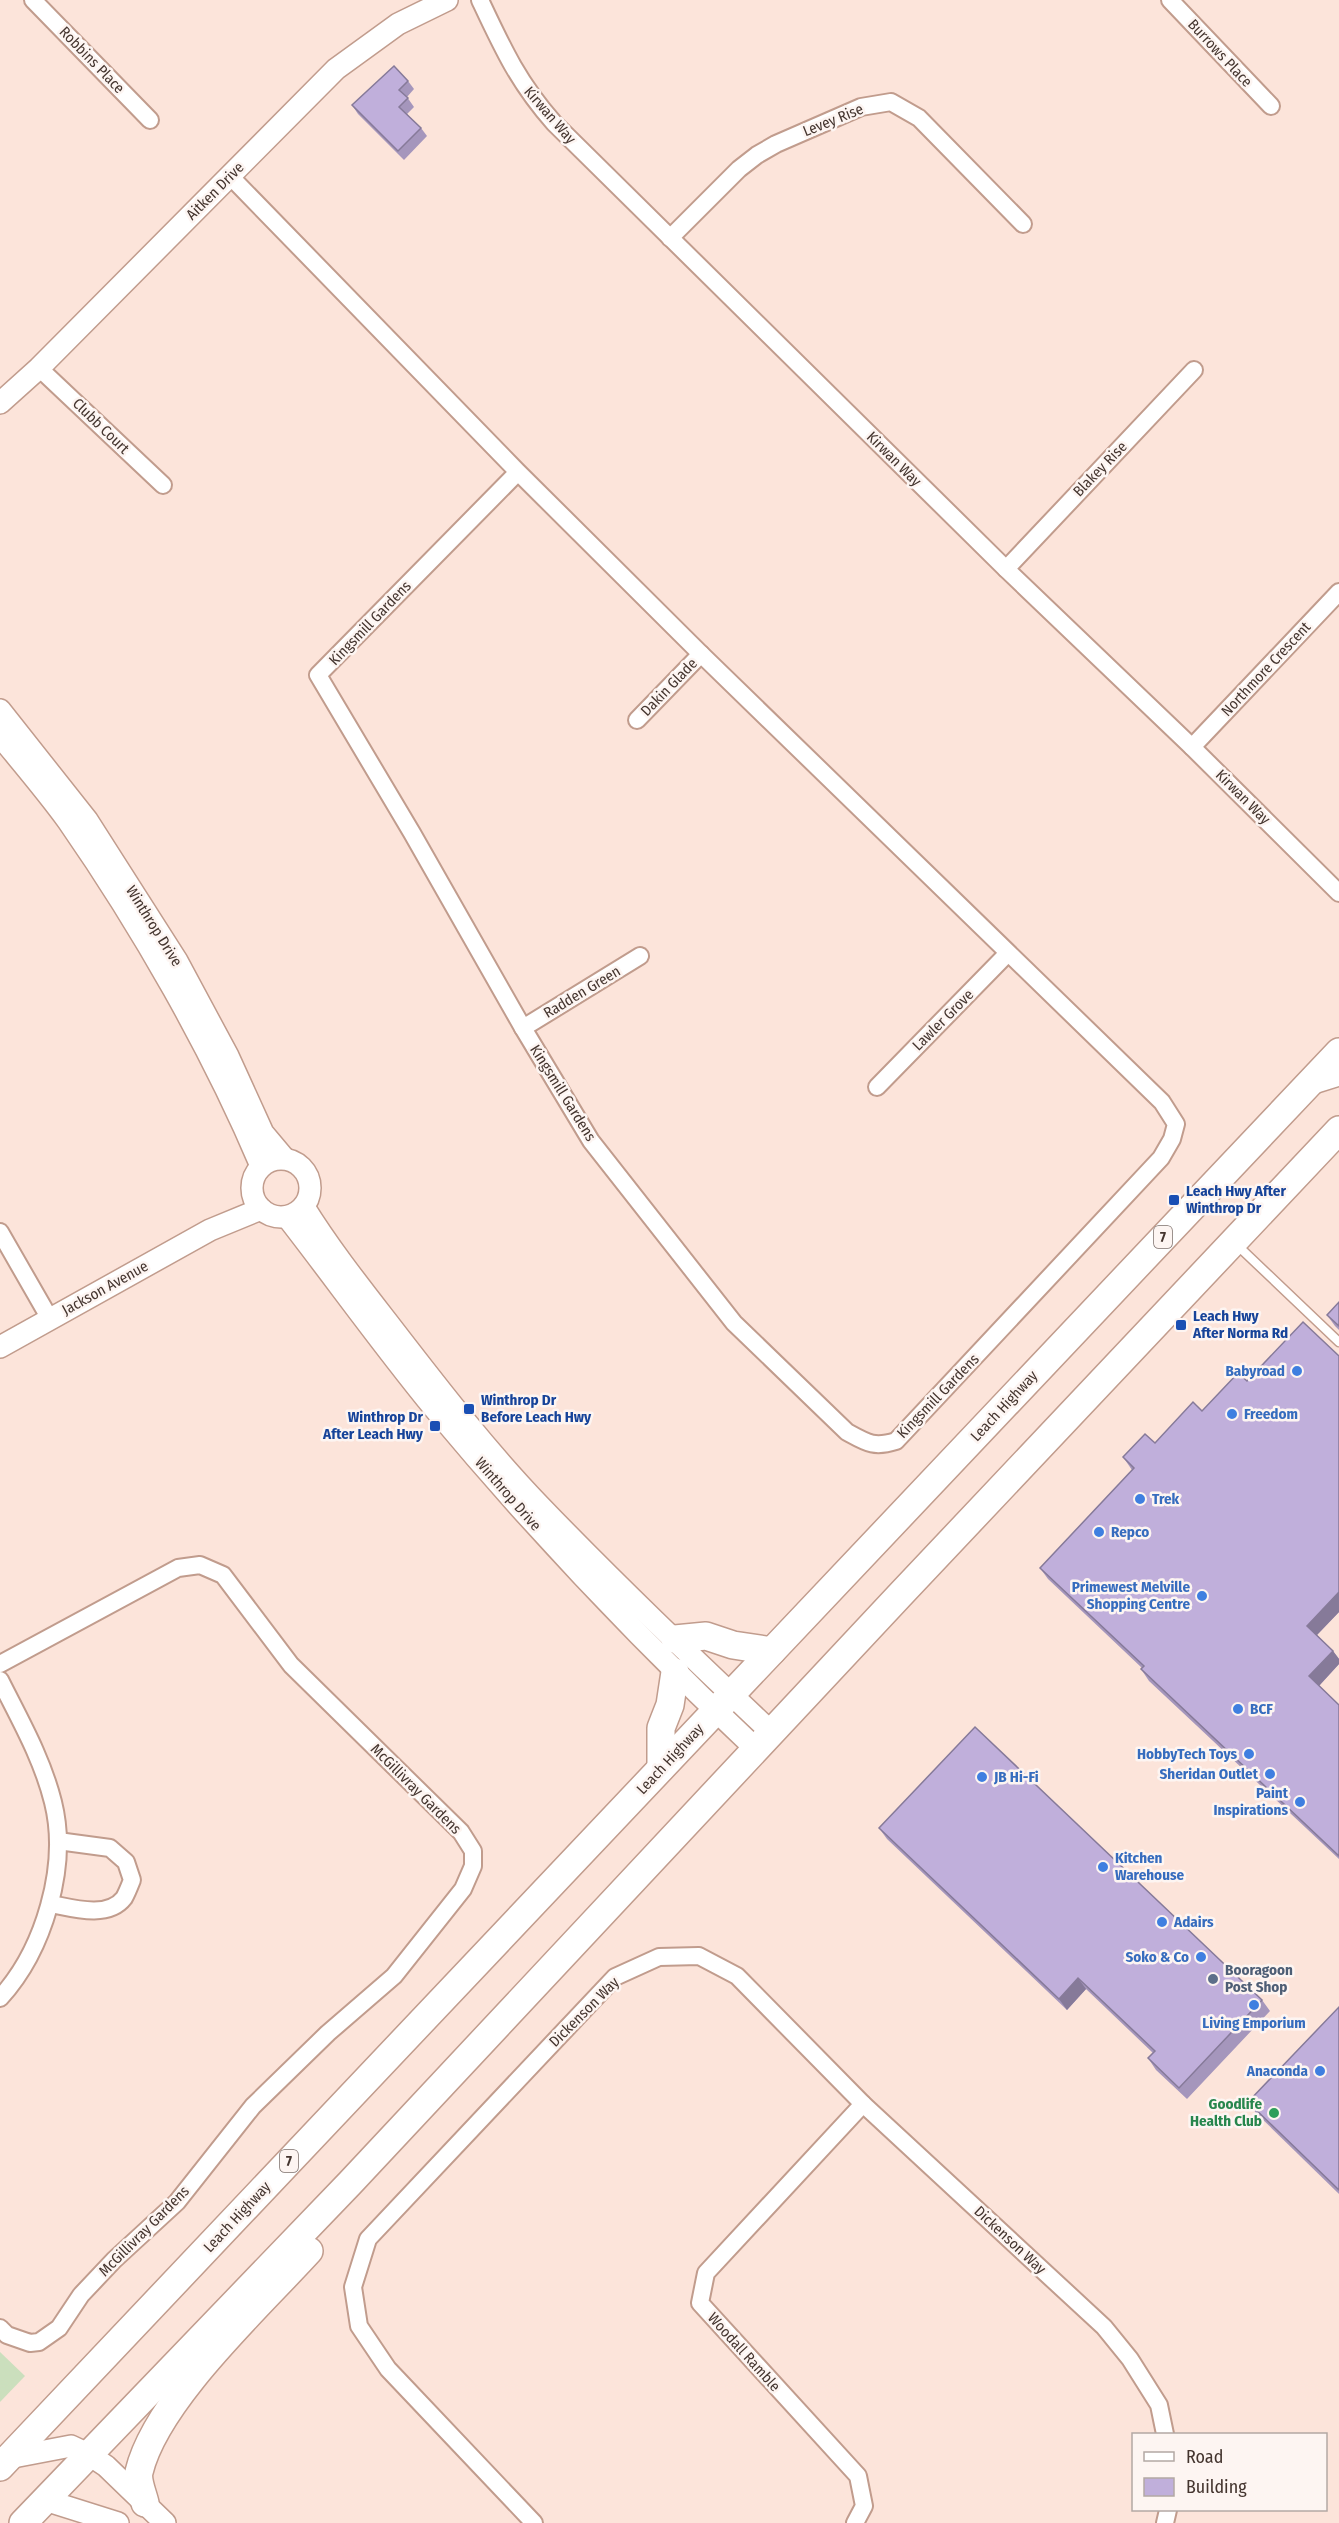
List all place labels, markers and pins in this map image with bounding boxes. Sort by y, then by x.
place label: Leach Hwy After Winthrop Dr [1186,1182,1286,1217]
marker: Leach Hwy After Winthrop Dr [1167,1193,1181,1207]
place label: Leach Hwy After Norma Rd [1192,1307,1288,1342]
marker: Leach Hwy After Norma Rd [1174,1318,1188,1332]
place label: Babyroad [1225,1362,1285,1380]
marker: Babyroad [1290,1364,1304,1378]
place label: Winthrop Dr Before Leach Hwy [481,1391,592,1426]
marker: Winthrop Dr Before Leach Hwy [462,1402,476,1416]
place label: Freedom [1244,1405,1298,1423]
marker: Freedom [1225,1407,1239,1421]
place label: Winthrop Dr After Leach Hwy [322,1408,424,1443]
marker: Winthrop Dr After Leach Hwy [428,1419,442,1433]
place label: Trek [1152,1490,1180,1508]
marker: Trek [1133,1492,1147,1506]
place label: Repco [1111,1523,1149,1541]
marker: Repco [1092,1525,1106,1539]
place label: Primewest Melville Shopping Centre [1072,1578,1190,1613]
marker: Primewest Melville Shopping Centre [1195,1589,1209,1603]
place label: BCF [1250,1700,1273,1718]
marker: BCF [1231,1702,1245,1716]
place label: HobbyTech Toys [1137,1745,1237,1763]
marker: HobbyTech Toys [1242,1747,1256,1761]
place label: Sheridan Outlet [1159,1765,1259,1783]
marker: Sheridan Outlet [1263,1767,1277,1781]
place label: JB Hi-Fi [993,1768,1039,1786]
marker: JB Hi-Fi [975,1770,989,1784]
place label: Paint Inspirations [1213,1784,1289,1819]
marker: Paint Inspirations [1293,1795,1307,1809]
place label: Kitchen Warehouse [1115,1849,1184,1884]
marker: Kitchen Warehouse [1096,1860,1110,1874]
place label: Adairs [1173,1913,1214,1931]
marker: Adairs [1155,1915,1169,1929]
place label: Soko & Co [1126,1948,1189,1966]
marker: Soko & Co [1194,1950,1208,1964]
place label: Booragoon Post Shop [1225,1961,1293,1996]
marker: Booragoon Post Shop [1206,1972,1220,1986]
marker: Living Emporium [1247,1998,1261,2012]
place label: Living Emporium [1202,2014,1306,2032]
place label: Anaconda [1246,2062,1309,2080]
marker: Anaconda [1313,2064,1327,2078]
place label: Goodlife Health Club [1190,2095,1262,2130]
marker: Goodlife Health Club [1267,2106,1281,2120]

